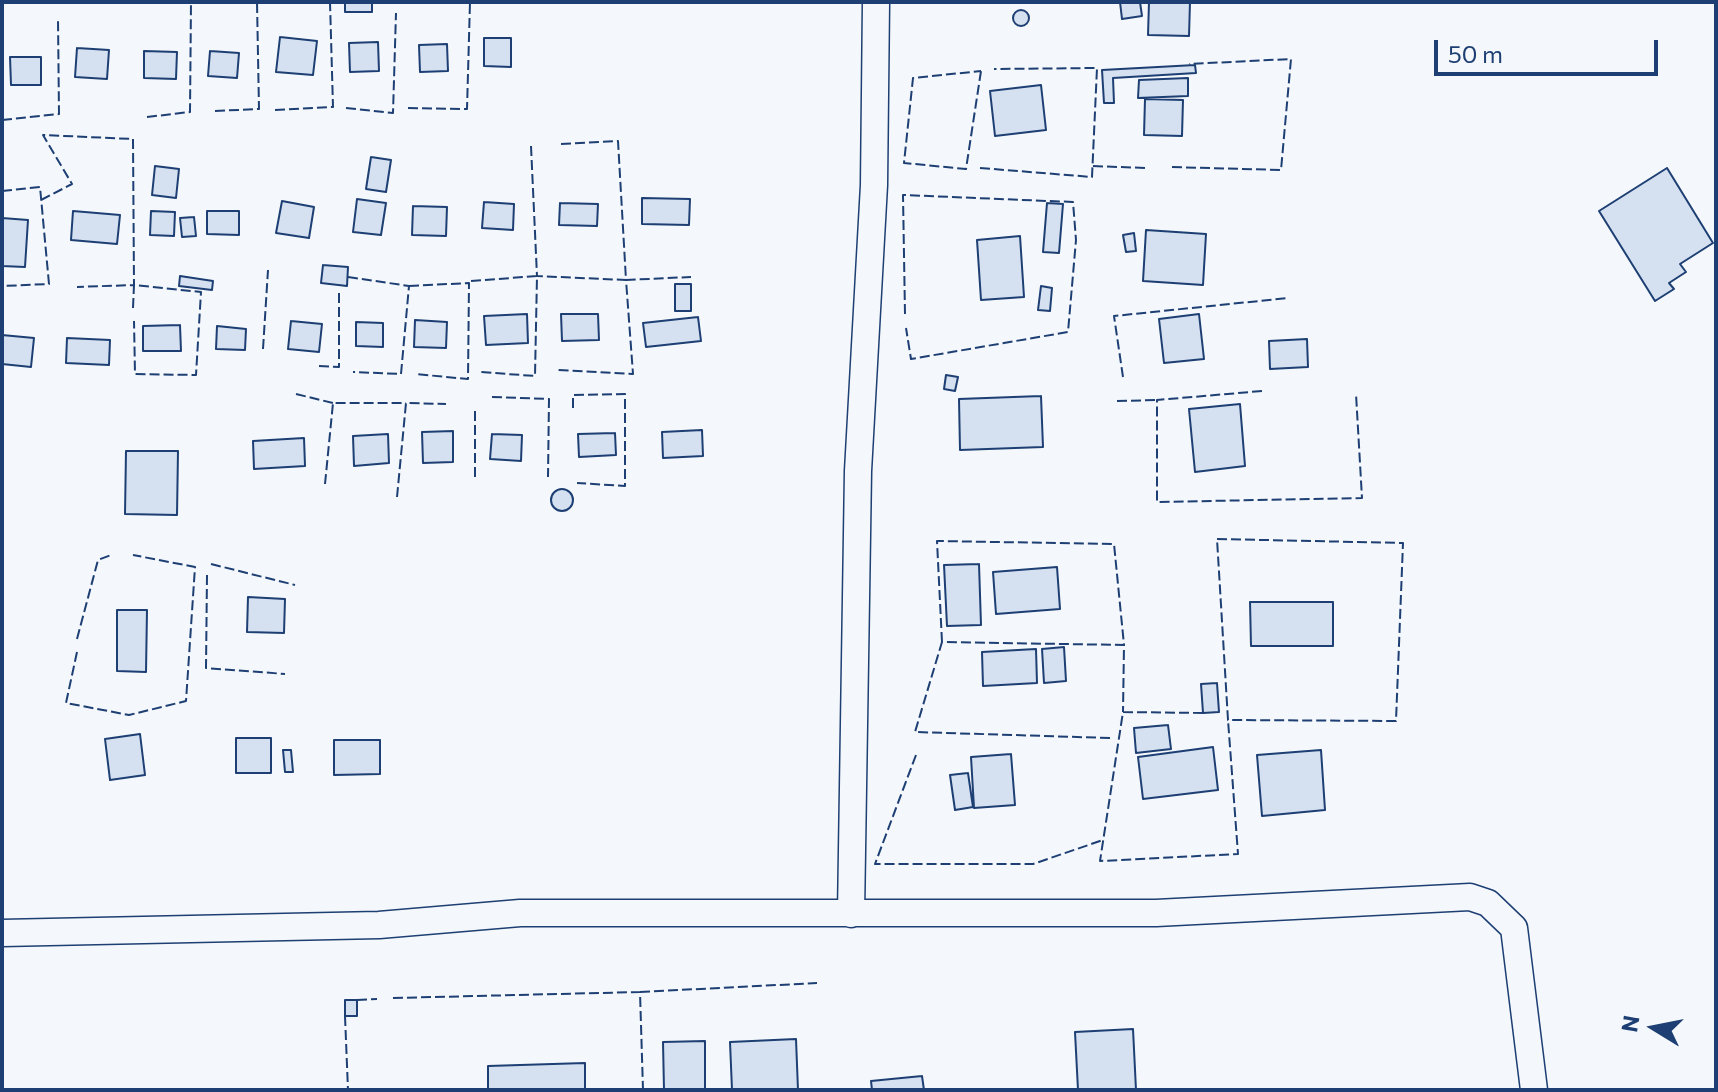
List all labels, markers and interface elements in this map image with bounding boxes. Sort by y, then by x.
scale bar [1438,24,1662,74]
text: 50 m [1448,39,1503,68]
north arrow [1614,988,1694,1068]
text: N [1615,1013,1645,1034]

